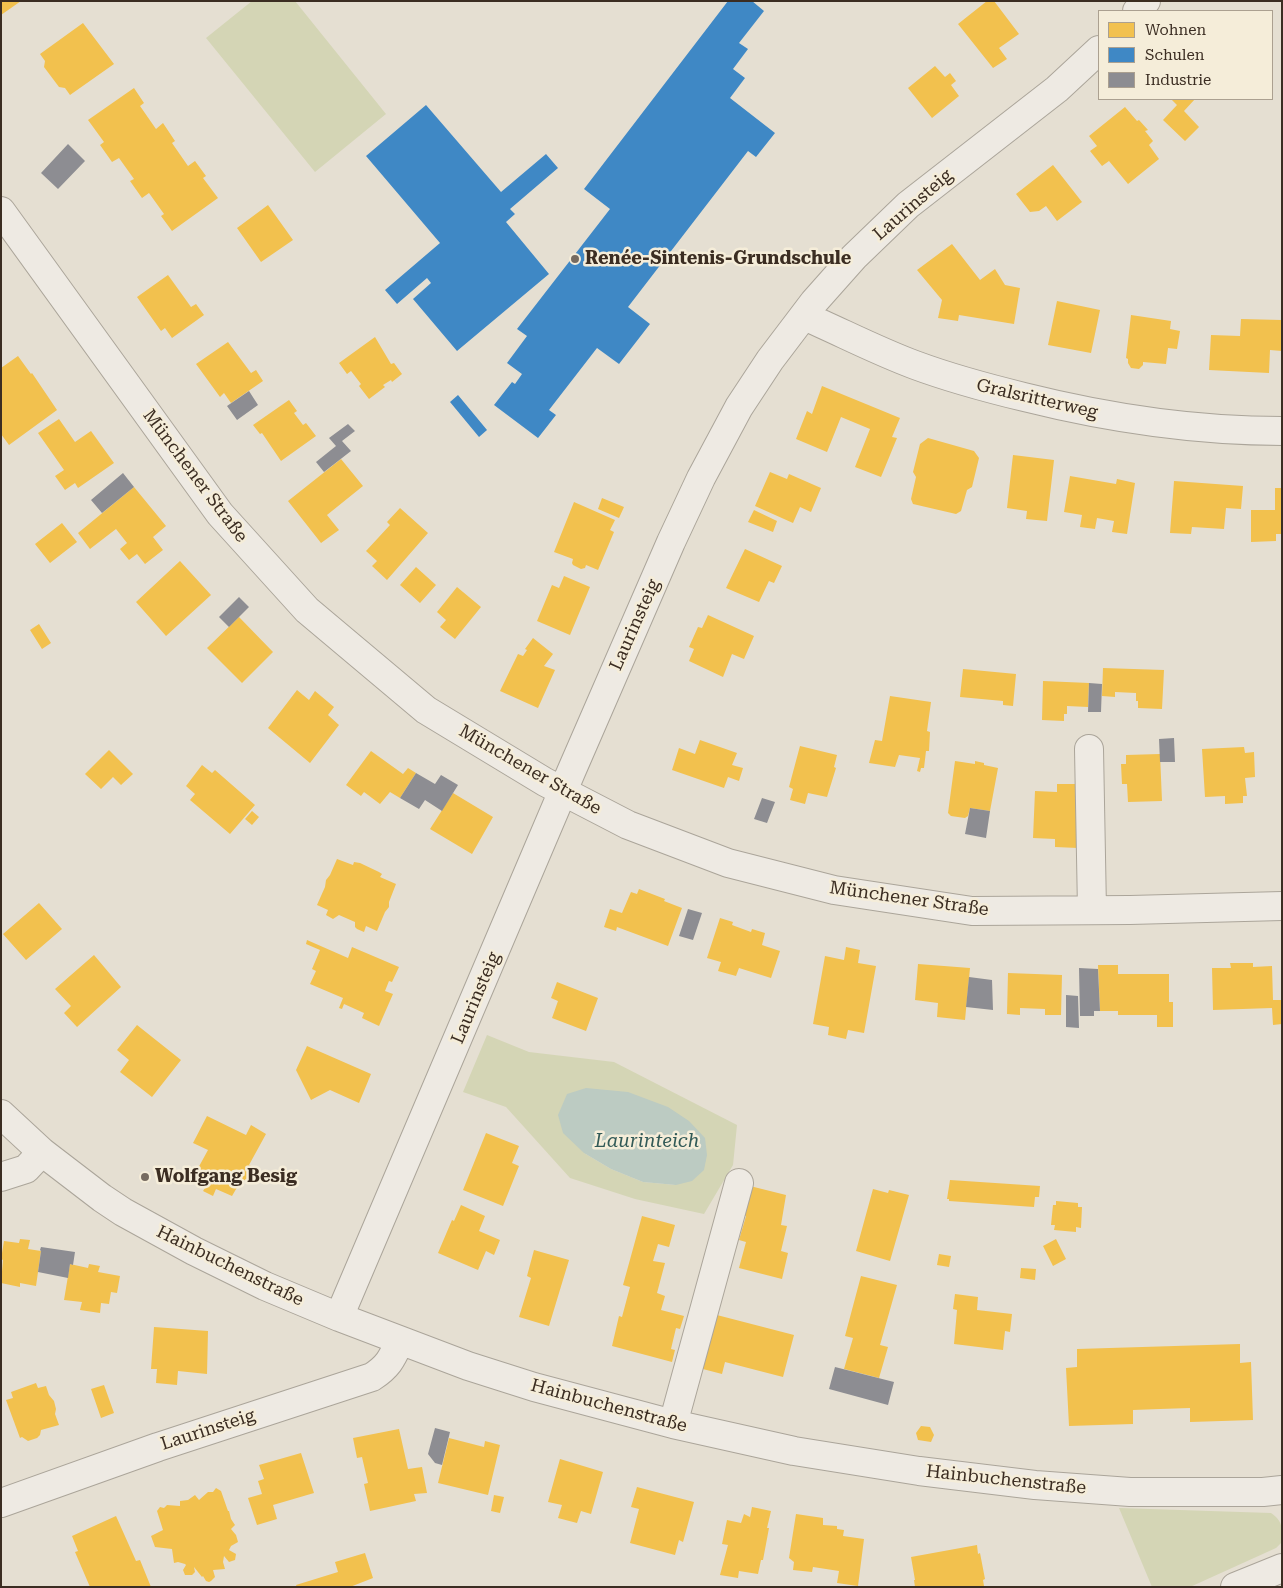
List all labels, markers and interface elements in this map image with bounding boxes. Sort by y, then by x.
legend [1098,10,1273,100]
text: Wohnen [1145,21,1206,39]
text: Schulen [1145,46,1204,64]
text: Industrie [1145,71,1211,89]
street label: Laurinsteig [869,165,957,245]
place label: Renée-Sintenis-Grundschule [585,248,851,270]
marker: Renée-Sintenis-Grundschule [569,253,581,265]
street label: Gralsritterweg [974,375,1100,423]
street label: Münchener Straße [138,405,252,547]
street label: Laurinsteig [605,576,665,674]
street label: Münchener Straße [455,720,605,820]
street label: Münchener Straße [828,877,990,921]
street label: Laurinsteig [447,949,505,1047]
water label: Laurinteich [595,1130,699,1152]
place label: Wolfgang Besig [155,1166,297,1188]
marker: Wolfgang Besig [139,1171,151,1183]
street label: Hainbuchenstraße [153,1221,307,1311]
street label: Hainbuchenstraße [528,1375,690,1437]
street label: Laurinsteig [158,1405,258,1455]
street label: Hainbuchenstraße [925,1461,1087,1499]

